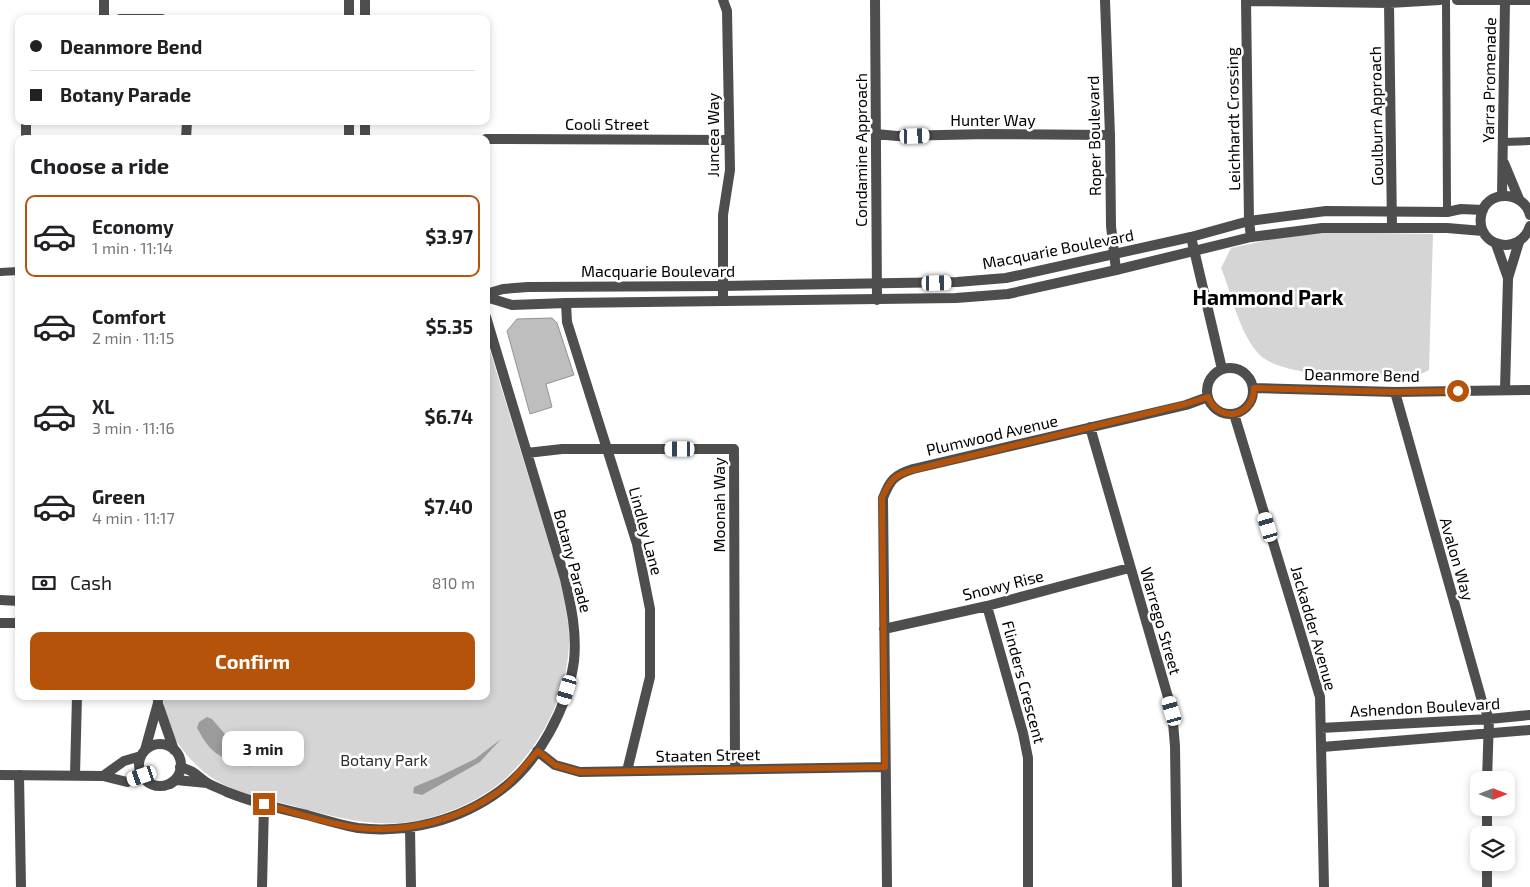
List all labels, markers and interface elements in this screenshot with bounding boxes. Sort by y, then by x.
street label: Yarra Promenade [1478,17,1499,143]
text: Deanmore Bend [60,35,202,58]
street label: Goulburn Approach [1365,46,1386,186]
street label: Leichhardt Crossing [1222,47,1243,191]
street label: Condamine Approach [851,73,870,227]
street label: Roper Boulevard [1083,76,1104,196]
text: Botany Parade [60,83,191,106]
street label: Juncea Way [703,92,722,177]
street label: Hunter Way [950,110,1036,129]
street label: Cooli Street [565,114,649,133]
car [899,128,930,144]
text: Choose a ride [30,152,169,178]
icon: car [32,214,77,259]
text: Economy [92,215,174,238]
street label: Macquarie Boulevard [980,224,1135,273]
text: $3.97 [425,225,473,248]
text: 1 min · 11:14 [92,238,173,257]
street label: Macquarie Boulevard [581,261,735,280]
car [921,275,952,291]
district label: Hammond Park [1192,284,1344,309]
icon: car [32,304,77,349]
text: Comfort [92,305,166,328]
text: $5.35 [426,315,473,338]
text: 2 min · 11:15 [92,328,174,347]
street label: Deanmore Bend [1304,364,1420,385]
route start [1447,380,1469,402]
icon: car [32,394,77,439]
text: XL [92,395,114,418]
text: $6.74 [425,405,473,428]
street label: Plumwood Avenue [924,410,1060,459]
text: 3 min · 11:16 [92,418,175,437]
car [665,442,695,457]
street label: Moonah Way [709,457,728,553]
icon: car [32,484,77,529]
text: Green [92,485,145,508]
street label: Lindley Lane [626,485,667,577]
text: $7.40 [424,495,473,518]
street label: Botany Parade [551,507,596,615]
text: 4 min · 11:17 [92,508,175,527]
car [1256,510,1279,544]
street label: Avalon Way [1437,515,1479,603]
street label: Jackadder Avenue [1288,563,1341,692]
street label: Snowy Rise [960,565,1045,604]
street label: Warrego Street [1137,565,1186,677]
icon: cash [30,569,58,597]
text: Cash [70,571,112,594]
text: 810 m [432,573,475,592]
street label: Flinders Crescent [999,618,1050,745]
button: Confirm [30,632,475,690]
car [555,673,578,707]
street label: Ashendon Boulevard [1349,693,1501,720]
car [1160,695,1183,727]
callout: 3 min [223,732,305,766]
text: 3 min [243,739,283,758]
street label: Staaten Street [656,744,760,765]
park label: Botany Park [340,750,428,769]
car [125,764,158,788]
north arrow [1470,771,1515,816]
map controls [1470,771,1515,871]
route end [253,793,275,815]
button: layers [1470,826,1515,871]

